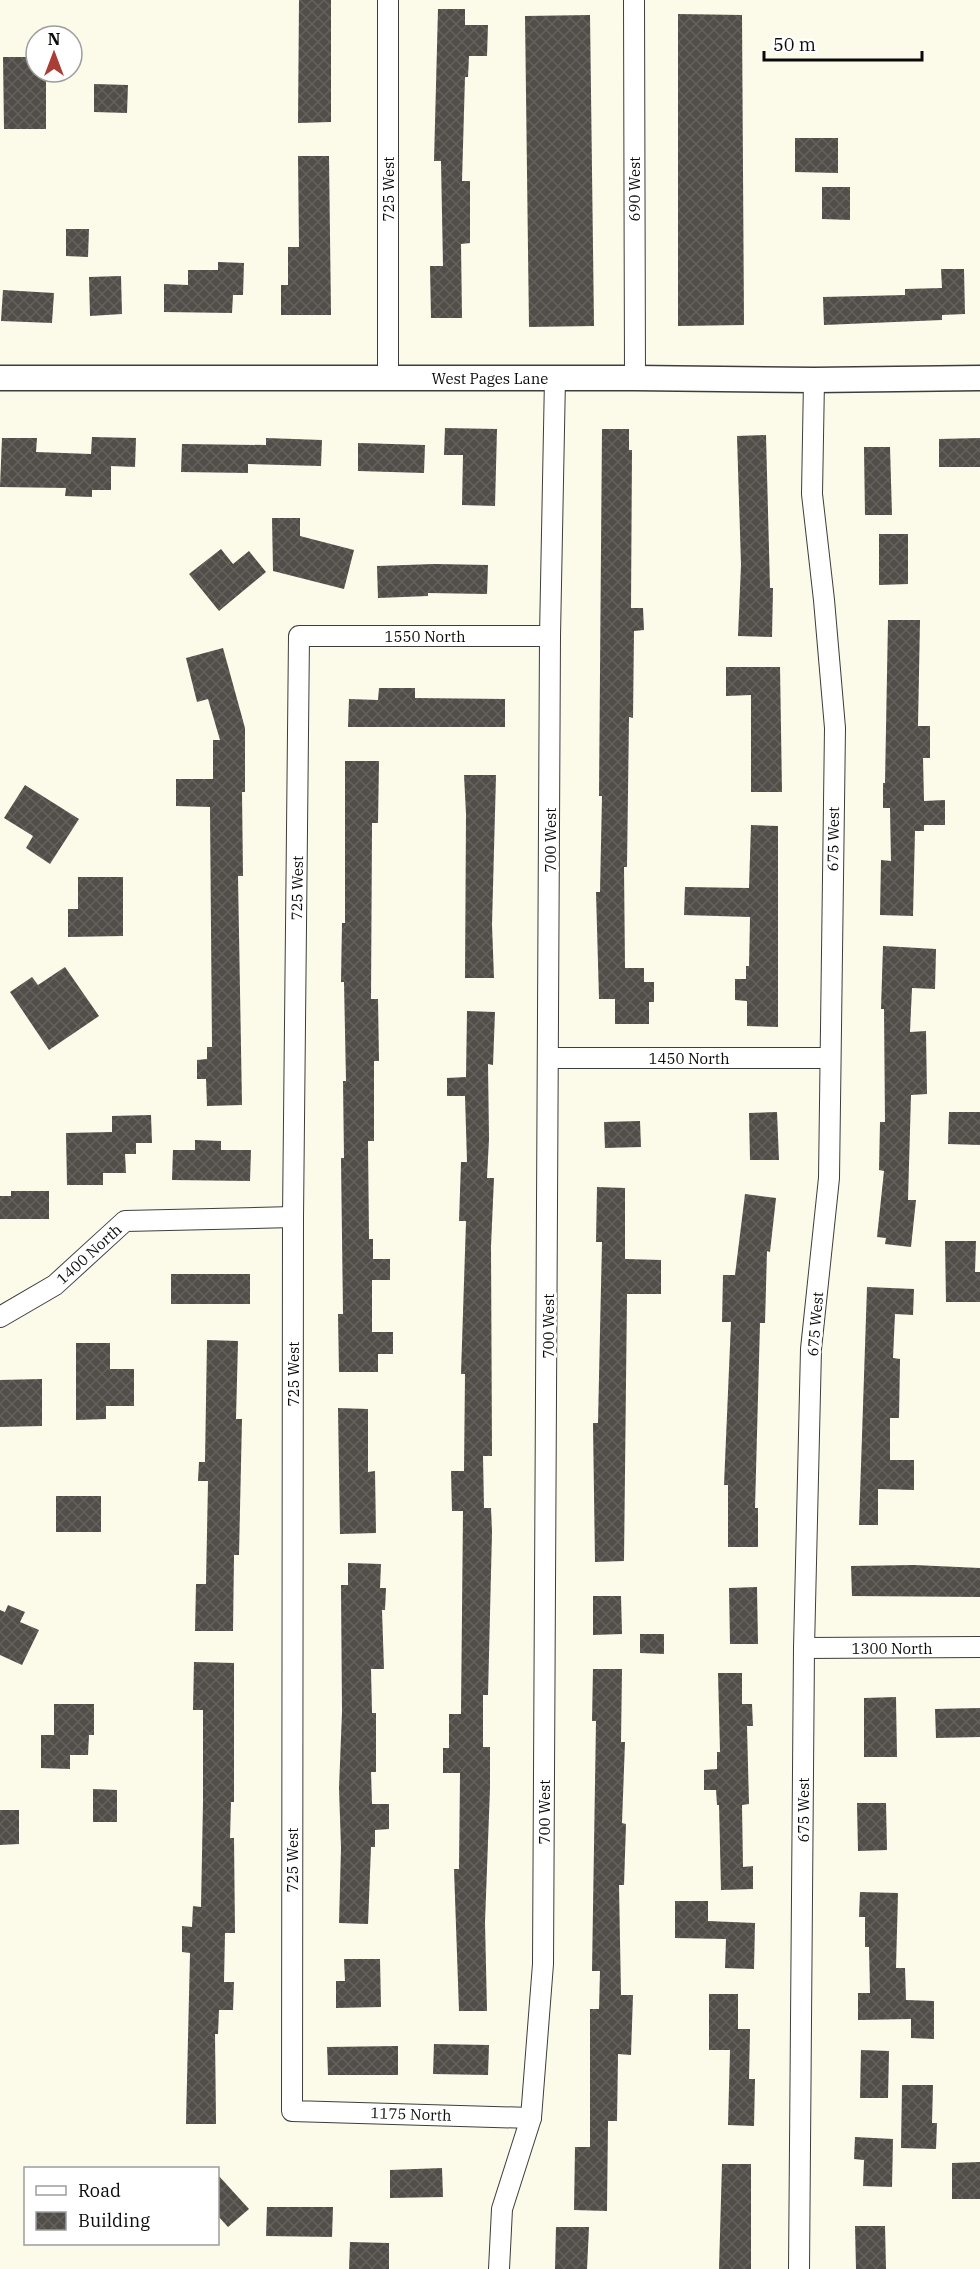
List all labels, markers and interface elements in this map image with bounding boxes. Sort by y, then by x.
north arrow [24,24,84,84]
scale bar [764,24,922,62]
text: N [48,29,60,49]
text: 50 m [773,33,816,56]
street label: 725 West [379,157,398,221]
street label: 690 West [625,157,644,221]
street label: West Pages Lane [432,369,548,388]
street label: 1550 North [385,627,466,646]
street label: 675 West [823,806,843,872]
street label: 700 West [541,808,560,872]
street label: 725 West [287,855,307,921]
street label: 1450 North [649,1049,730,1068]
street label: 1400 North [53,1220,125,1288]
street label: 675 West [803,1291,827,1357]
street label: 700 West [539,1294,558,1358]
street label: 725 West [284,1342,303,1406]
street label: 1300 North [852,1639,933,1658]
street label: 675 West [794,1778,813,1842]
street label: 700 West [535,1780,554,1844]
street label: 725 West [283,1828,302,1892]
street label: 1175 North [370,2103,452,2125]
legend [24,2167,219,2245]
text: Road [78,2179,121,2202]
text: Building [78,2209,150,2232]

